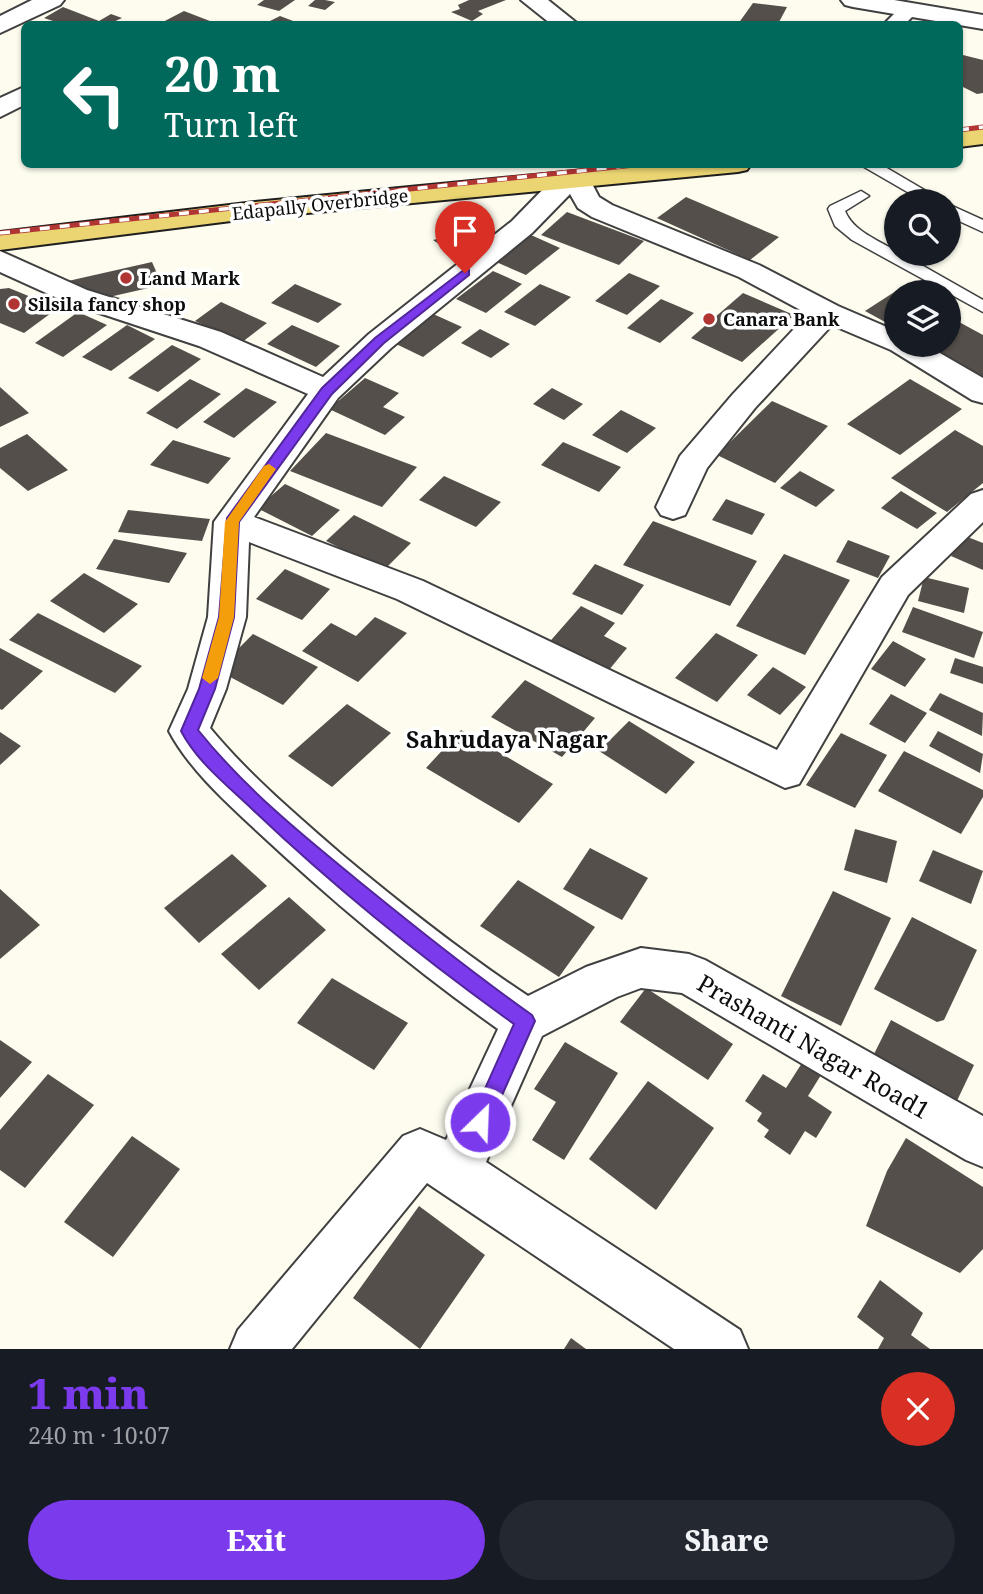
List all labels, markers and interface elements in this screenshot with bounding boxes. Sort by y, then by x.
text: 20 m [164,40,280,106]
icon: left [49,49,140,140]
text: Turn left [164,103,298,146]
street label: Edapally Overbridge [231,183,409,225]
map controls [884,189,961,357]
button: search [884,189,961,266]
pin [435,201,495,273]
icon: arrive [446,212,484,250]
place label: Land Mark [140,266,240,290]
marker: Land Mark [118,270,134,286]
button: layers [884,280,961,357]
place label: Silsila fancy shop [28,292,186,316]
marker: Silsila fancy shop [6,296,22,312]
place label: Canara Bank [723,307,840,331]
marker: Canara Bank [701,311,717,327]
district label: Sahrudaya Nagar [406,723,608,755]
street label: Prashanti Nagar Road1 [692,966,936,1126]
position arrow [443,1085,517,1159]
text: 1 min [28,1364,149,1421]
button: close [881,1372,955,1446]
text: 240 m · 10:07 [28,1419,170,1451]
button: Exit [28,1500,485,1580]
button: Share [499,1500,955,1580]

